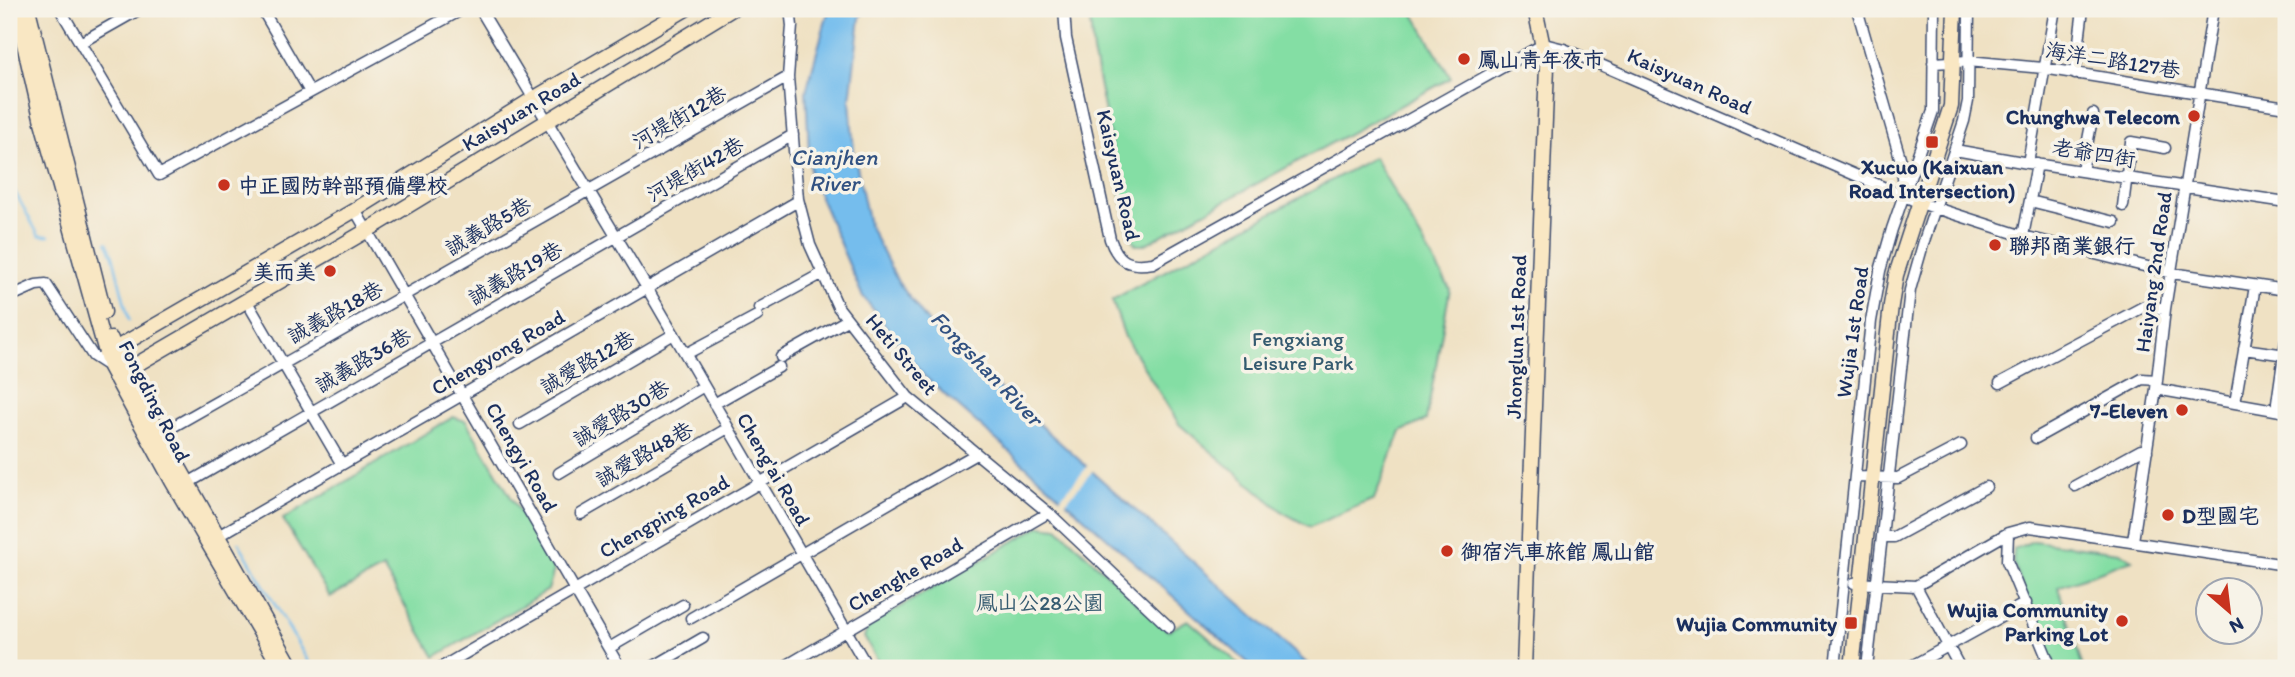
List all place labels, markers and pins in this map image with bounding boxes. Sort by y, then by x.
place label: 鳳山青年夜市 [1478,47,1604,72]
marker: 鳳山青年夜市 [1456,51,1472,67]
place label: Chunghwa Telecom [2006,104,2181,130]
marker: Chunghwa Telecom [2186,108,2202,124]
marker: Xucuo (Kaixuan Road Intersection) [1924,134,1940,150]
place label: Xucuo (Kaixuan Road Intersection) [1849,154,2015,204]
place label: 中正國防幹部預備學校 [238,173,448,198]
marker: 中正國防幹部預備學校 [216,177,232,193]
place label: 聯邦商業銀行 [2009,233,2135,258]
marker: 聯邦商業銀行 [1987,237,2003,253]
place label: 美而美 [253,259,316,284]
marker: 美而美 [322,263,338,279]
place label: 7-Eleven [2089,398,2168,423]
marker: 7-Eleven [2174,402,2190,418]
place label: D型國宅 [2182,503,2259,528]
marker: D型國宅 [2160,507,2176,523]
place label: 御宿汽車旅館 鳳山館 [1461,539,1655,564]
marker: 御宿汽車旅館 鳳山館 [1439,543,1455,559]
place label: Wujia Community Parking Lot [1947,597,2109,647]
place label: Wujia Community [1676,611,1838,637]
marker: Wujia Community Parking Lot [2114,613,2130,629]
marker: Wujia Community [1843,615,1859,631]

